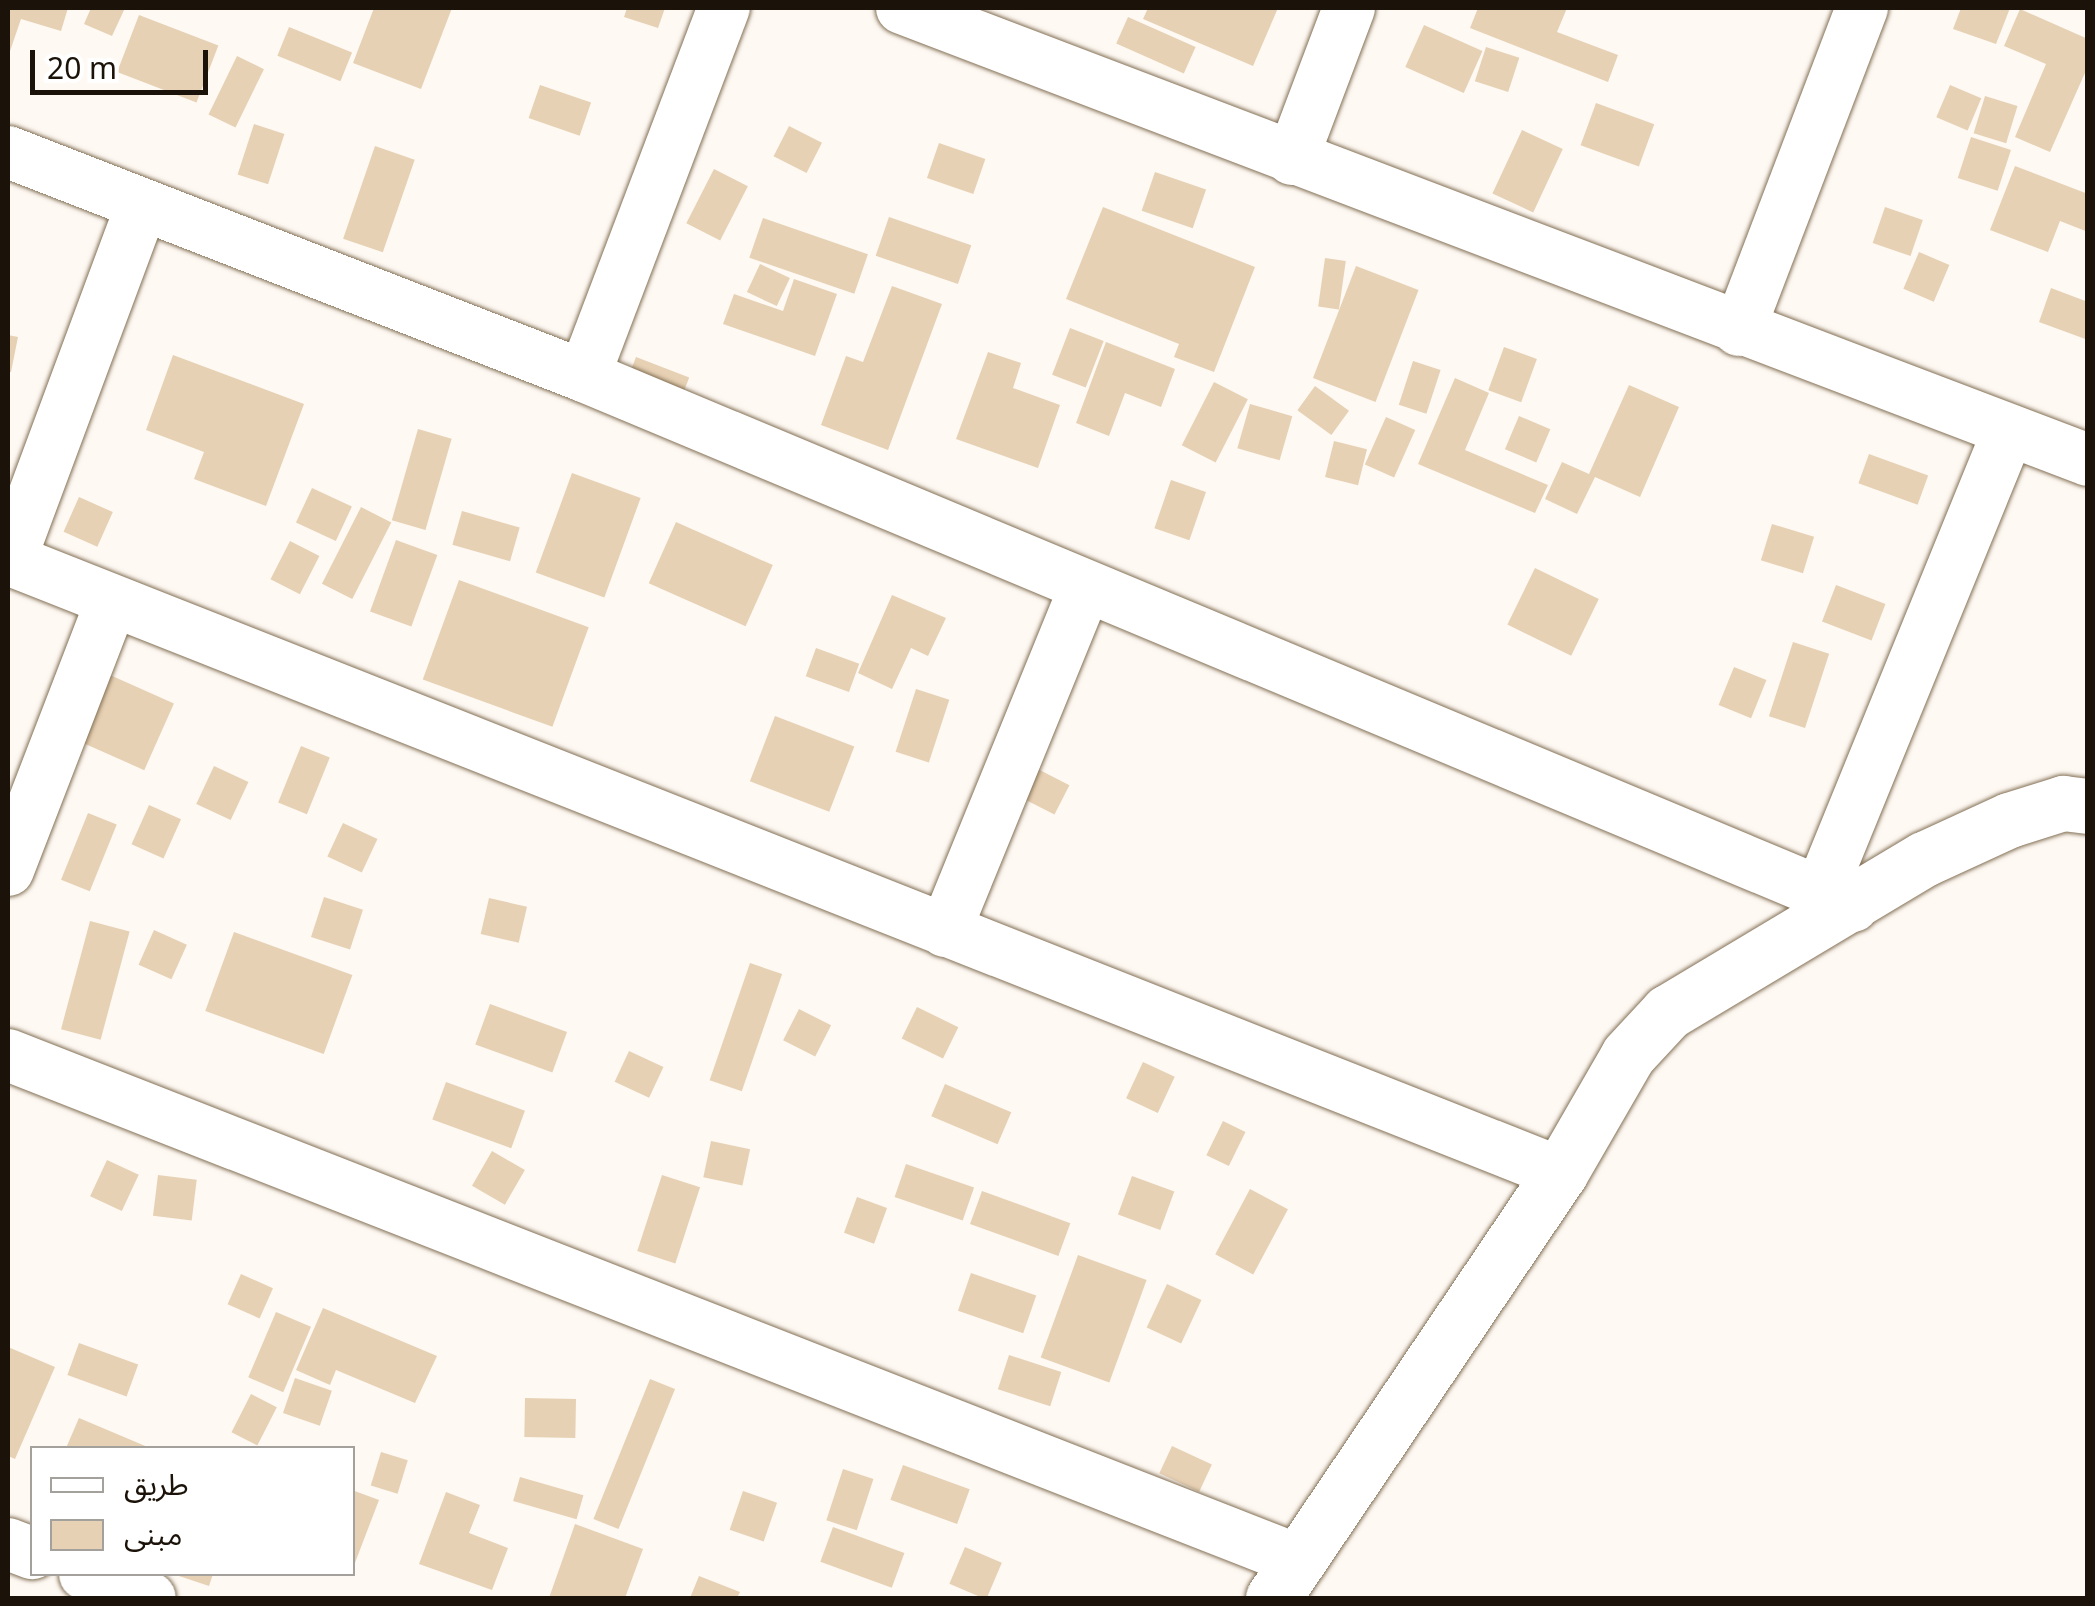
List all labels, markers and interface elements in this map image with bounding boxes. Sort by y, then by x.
scale bar [35,30,212,92]
text: 20 m [47,47,117,88]
legend [30,1446,355,1576]
text: طريق [124,1463,189,1504]
text: مبنى [124,1513,182,1554]

